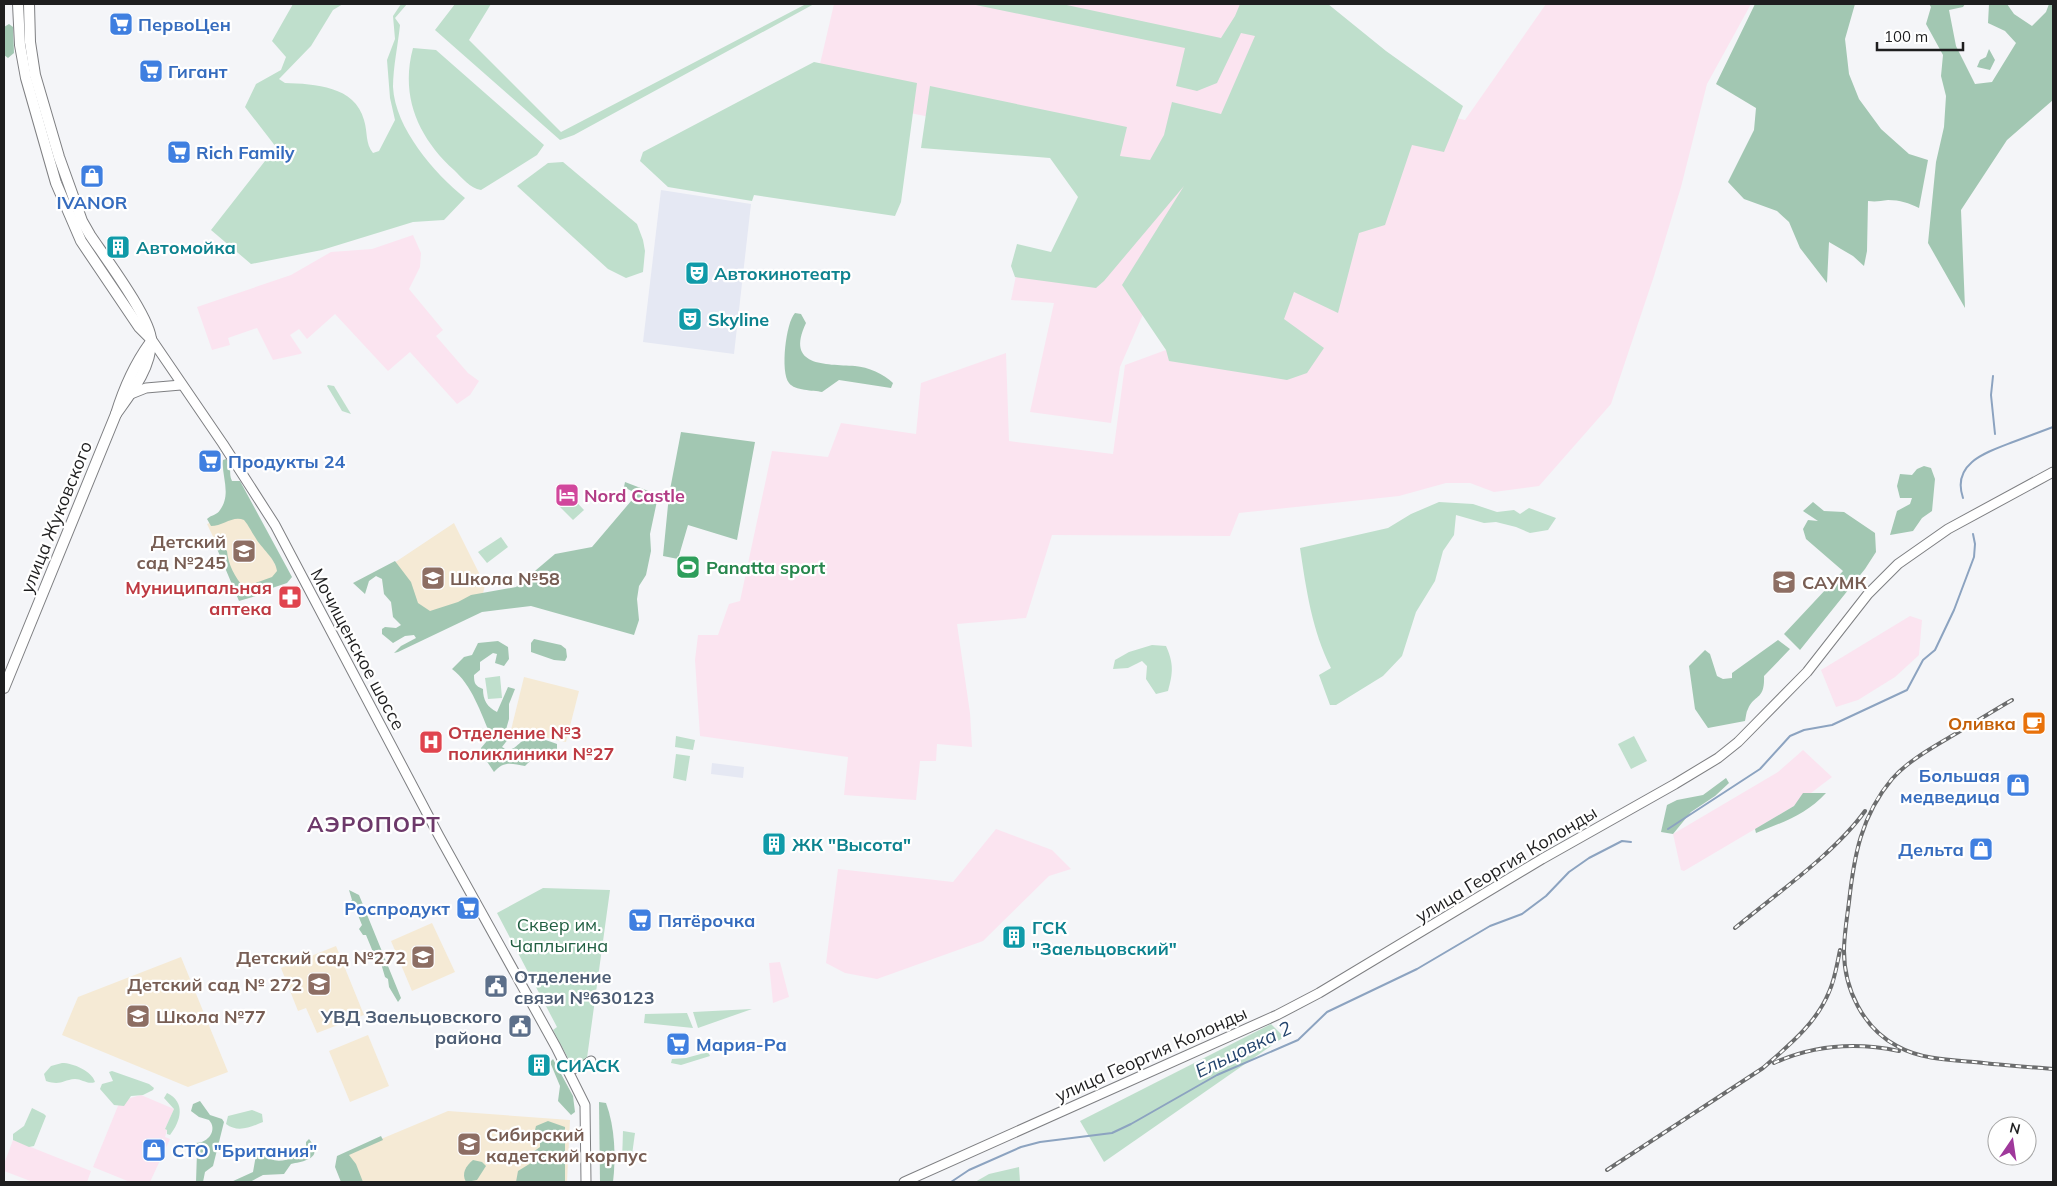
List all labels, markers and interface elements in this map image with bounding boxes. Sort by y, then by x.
supermarket icon: ПервоЦен [108,11,134,37]
place label: ПервоЦен [138,13,231,36]
scale bar [1877,20,1963,52]
text: 100 m [1884,27,1928,46]
supermarket icon: Гигант [138,58,164,84]
place label: Гигант [168,60,228,83]
supermarket icon: Rich Family [166,139,192,165]
place label: Rich Family [196,141,295,164]
shop icon: IVANOR [79,163,105,189]
place label: IVANOR [57,191,128,214]
building icon: Автомойка [105,234,131,260]
place label: Автомойка [136,236,236,259]
theatre icon: Автокинотеатр [684,260,710,286]
place label: Автокинотеатр [714,262,851,285]
theatre icon: Skyline [677,306,703,332]
place label: Skyline [708,308,769,331]
street label: улица Жуковского [15,437,97,597]
supermarket icon: Продукты 24 [197,448,223,474]
place label: Продукты 24 [228,450,346,473]
hotel icon: Nord Castle [554,482,580,508]
place label: Nord Castle [584,484,685,507]
place label: Детский сад №245 [136,530,226,574]
school or university icon: Детский сад №245 [231,538,257,564]
sports icon: Panatta sport [675,554,701,580]
place label: Panatta sport [706,556,825,579]
street label: Мочищенское шоссе [306,564,410,734]
school or university icon: Школа №58 [420,565,446,591]
place label: Школа №58 [450,567,560,590]
school or university icon: САУМК [1771,569,1797,595]
place label: САУМК [1802,571,1867,594]
place label: Муниципальная аптека [125,576,272,620]
pharmacy icon: Муниципальная аптека [277,584,303,610]
cafe icon: Оливка [2021,710,2047,736]
place label: Оливка [1948,712,2016,735]
place label: Отделение №3 поликлиники №27 [448,721,614,765]
hospital icon: Отделение №3 поликлиники №27 [418,729,444,755]
place label: Большая медведица [1900,764,2000,808]
shop icon: Большая медведица [2005,772,2031,798]
street label: улица Георгия Колонды [1411,801,1601,927]
district label: АЭРОПОРТ [307,810,441,838]
building icon: ЖК "Высота" [761,831,787,857]
place label: ЖК "Высота" [792,833,911,856]
shop icon: Дельта [1968,836,1994,862]
place label: Дельта [1898,838,1964,861]
supermarket icon: Роспродукт [455,895,481,921]
place label: Роспродукт [344,897,450,920]
supermarket icon: Пятёрочка [627,907,653,933]
place label: Пятёрочка [658,909,755,932]
park label: Сквер им. Чаплыгина [510,913,608,957]
place label: ГСК "Заельцовский" [1032,916,1177,960]
building icon: ГСК "Заельцовский" [1001,924,1027,950]
school or university icon: Детский сад №272 [410,944,436,970]
place label: Детский сад №272 [236,946,406,969]
place label: Отделение связи №630123 [514,965,654,1009]
school or university icon: Детский сад № 272 [306,971,332,997]
place label: Детский сад № 272 [127,973,302,996]
public building icon: Отделение связи №630123 [483,973,509,999]
street label: улица Георгия Колонды [1051,1001,1251,1107]
school or university icon: Школа №77 [125,1003,151,1029]
place label: Школа №77 [156,1005,266,1028]
place label: УВД Заельцовского района [320,1005,502,1049]
public building icon: УВД Заельцовского района [507,1013,533,1039]
water label: Ельцовка 2 [1191,1015,1295,1083]
supermarket icon: Мария-Ра [665,1031,691,1057]
place label: Мария-Ра [696,1033,787,1056]
building icon: СИАСК [526,1052,552,1078]
place label: СИАСК [556,1054,620,1077]
north arrow [1987,1116,2037,1166]
text: N [2008,1118,2022,1138]
place label: Сибирский кадетский корпус [486,1123,647,1167]
school or university icon: Сибирский кадетский корпус [456,1131,482,1157]
shop icon: СТО "Британия" [141,1137,167,1163]
place label: СТО "Британия" [172,1139,317,1162]

